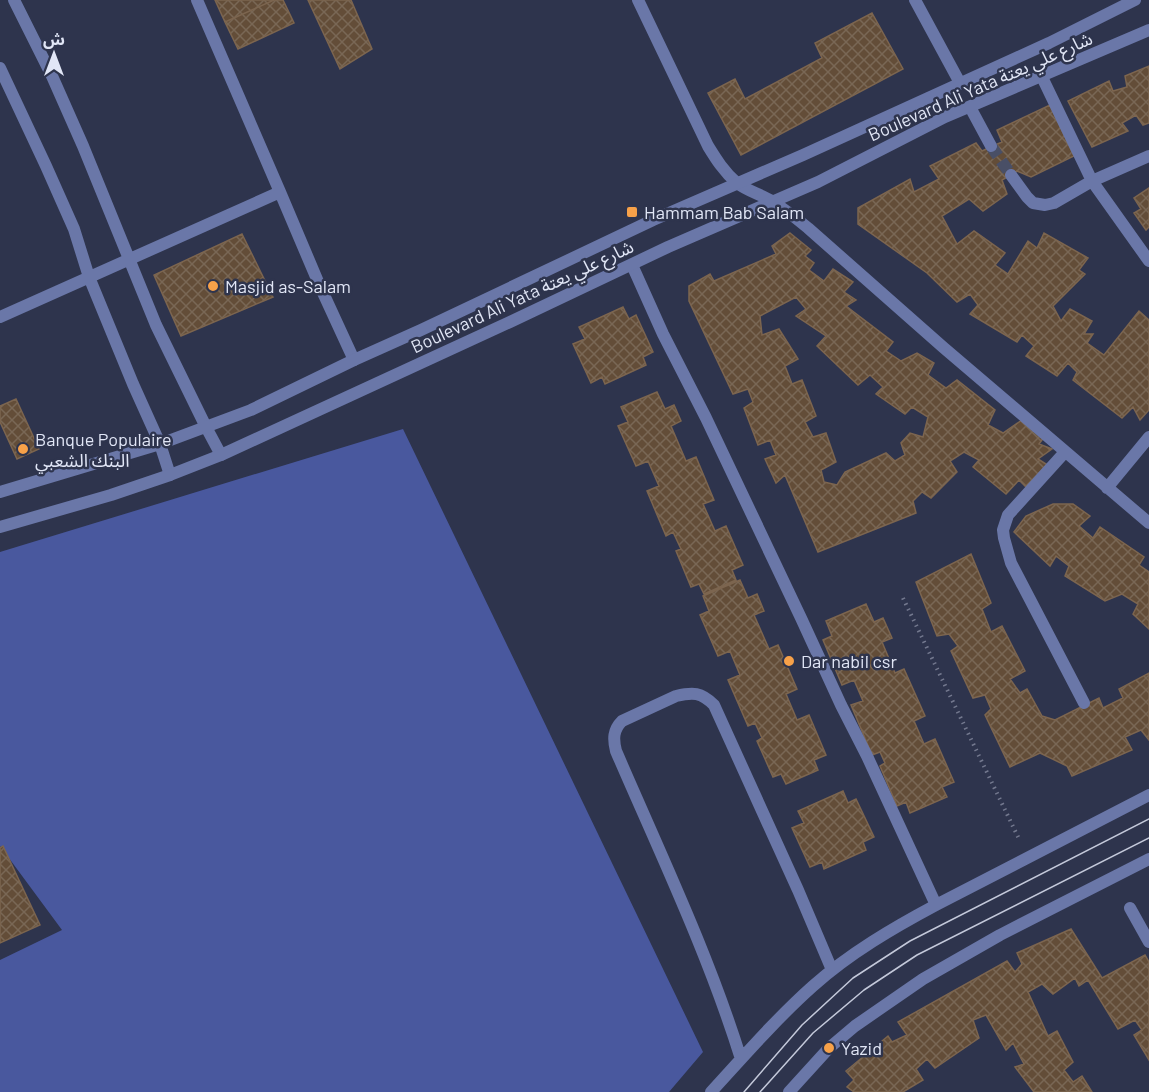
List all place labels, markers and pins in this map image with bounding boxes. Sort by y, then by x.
place label: Hammam Bab Salam [644,201,804,223]
marker: Hammam Bab Salam [625,205,639,219]
place label: Masjid as-Salam [225,275,351,297]
marker: Masjid as-Salam [206,279,220,293]
place label: Banque Populaire البنك الشعبي [35,428,172,474]
marker: Banque Populaire البنك الشعبي [16,442,30,456]
place label: Dar nabil csr [801,650,897,672]
marker: Dar nabil csr [782,654,796,668]
place label: Yazid [841,1037,882,1059]
marker: Yazid [822,1041,836,1055]

